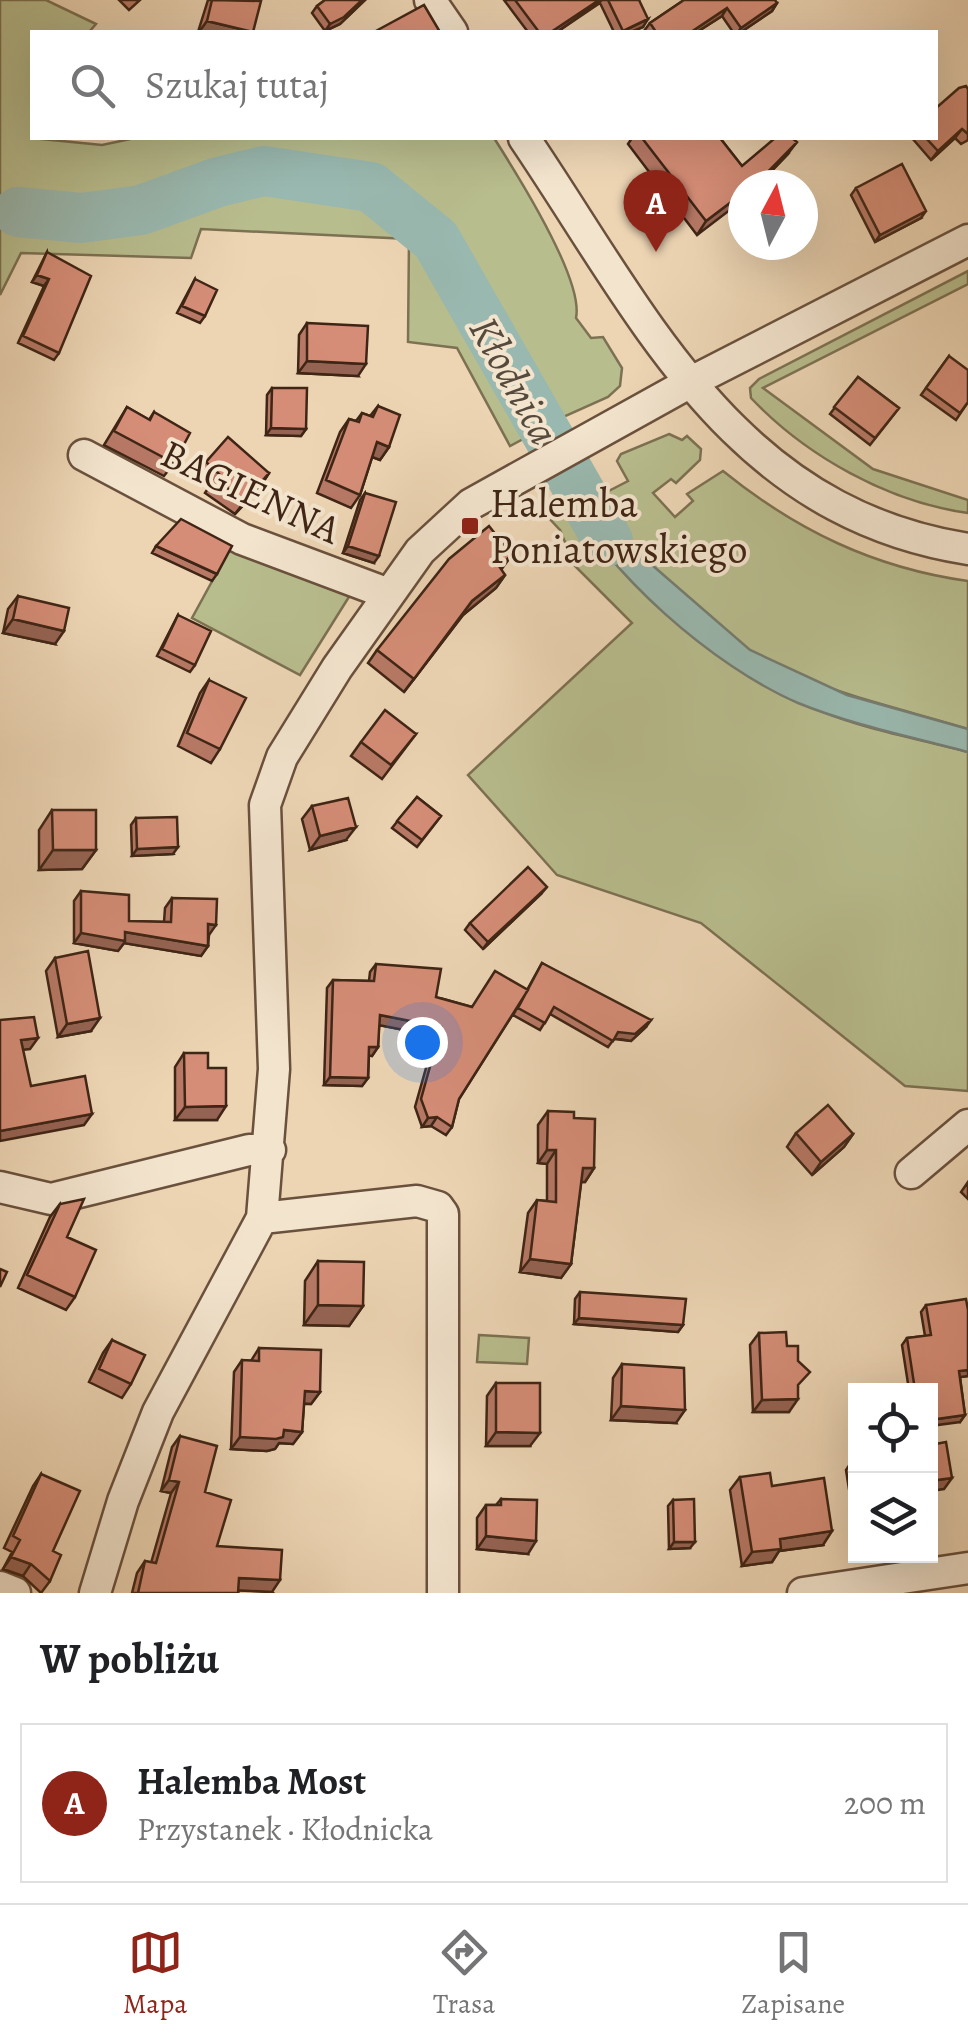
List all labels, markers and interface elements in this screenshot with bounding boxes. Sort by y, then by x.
search box [30,30,938,140]
icon: search [65,58,120,113]
text: Szukaj tutaj [145,59,329,111]
pin: A [624,170,688,252]
north arrow [728,170,818,260]
water label: Kłodnica [456,306,573,455]
street label: BAGIENNA [152,426,350,557]
place label: Halemba Poniatowskiego [490,476,747,577]
marker: Halemba Poniatowskiego [459,515,481,537]
your location [397,1017,448,1068]
map controls [848,1383,938,1563]
button: locate [848,1383,938,1473]
button: layers [848,1473,938,1563]
text: W pobliżu [40,1630,219,1687]
text: Halemba Most [137,1755,366,1807]
text: A [64,1781,85,1825]
text: 200 m [844,1781,926,1825]
text: Przystanek · Kłodnicka [137,1807,433,1851]
tab: Mapa [123,1925,187,2023]
tab: Trasa [433,1925,495,2023]
tab: Zapisane [741,1925,845,2023]

